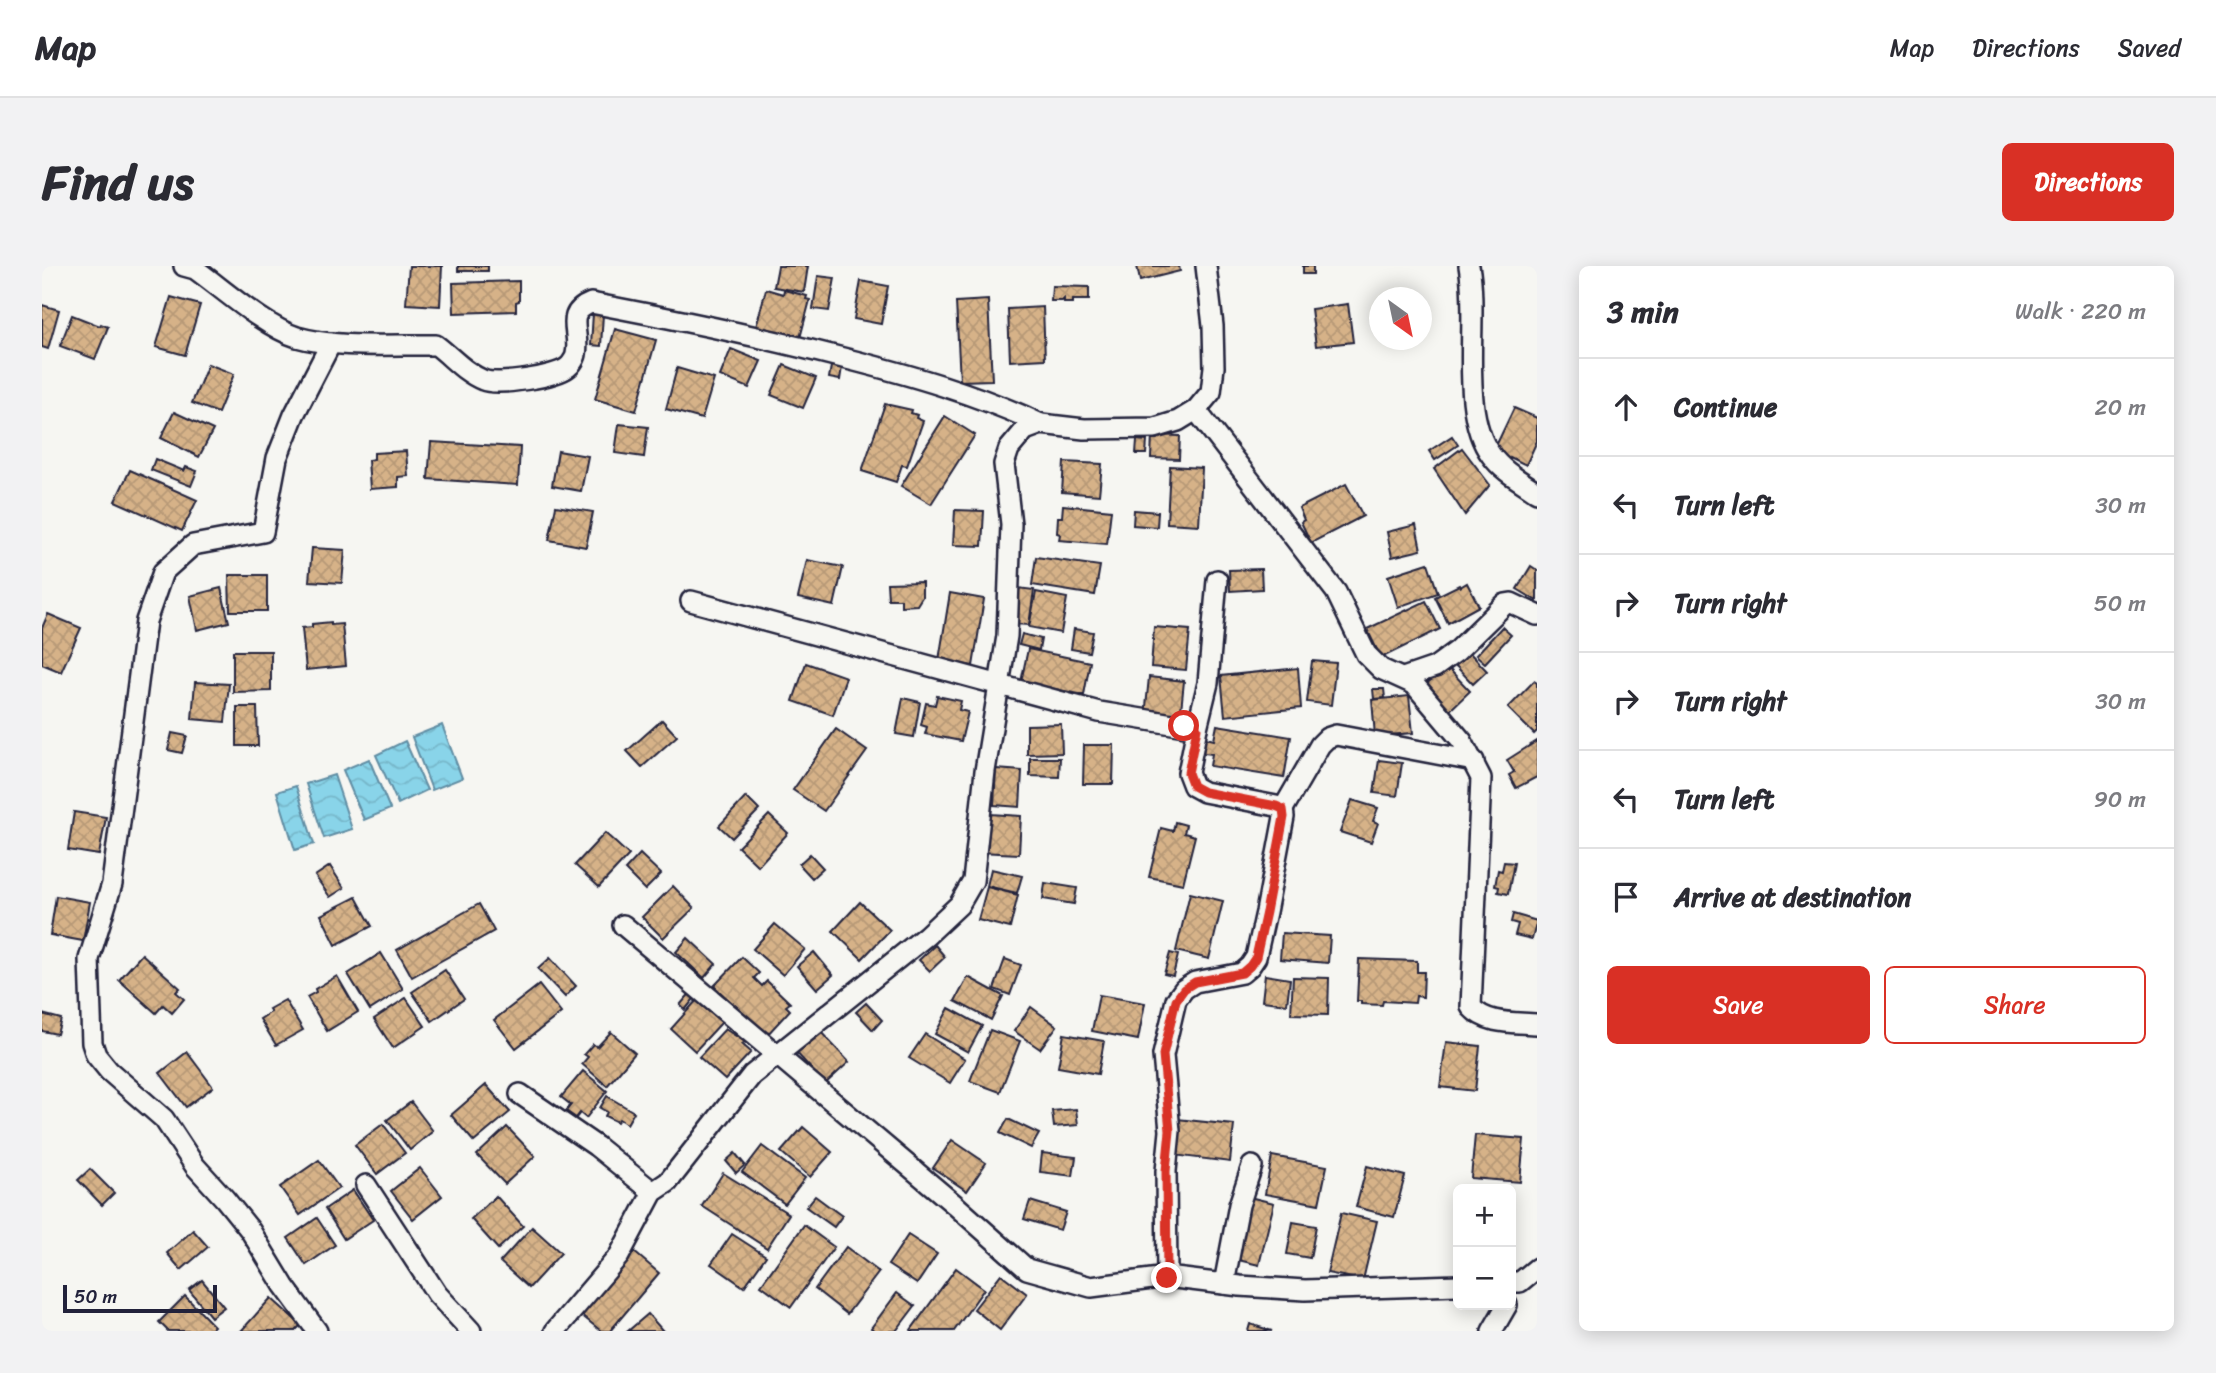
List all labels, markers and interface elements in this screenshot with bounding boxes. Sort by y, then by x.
text: Map [35,19,96,77]
text: Map [1890,27,1934,69]
text: Directions [1972,27,2080,69]
text: Saved [2118,27,2181,69]
text: Find us [42,139,194,226]
button: Directions [2002,143,2174,221]
text: 3 min [1607,285,1679,339]
north arrow [1369,287,1432,350]
text: Walk · 220 m [2015,291,2146,332]
text: Continue [1674,384,1777,430]
text: 20 m [2095,387,2146,428]
icon: ahead [1607,388,1645,426]
text: Turn left [1674,482,1774,528]
text: 30 m [2095,485,2146,526]
icon: left [1607,486,1645,524]
text: Turn right [1674,580,1787,626]
text: 50 m [2094,583,2146,624]
icon: right [1607,584,1645,622]
text: Turn right [1674,678,1787,724]
text: 30 m [2095,681,2146,722]
icon: right [1607,682,1645,720]
route start [1168,710,1199,741]
text: Turn left [1674,776,1774,822]
text: 90 m [2094,779,2146,820]
icon: left [1607,780,1645,818]
text: Arrive at destination [1674,874,1911,920]
icon: arrive [1607,878,1645,916]
button: Save [1607,966,1870,1044]
button: Share [1884,966,2146,1044]
map controls [1453,1184,1516,1310]
button: + [1453,1184,1516,1247]
button: − [1453,1247,1516,1310]
route end [1151,1262,1182,1293]
text: 50 m [74,1280,117,1313]
scale bar [63,1282,217,1314]

